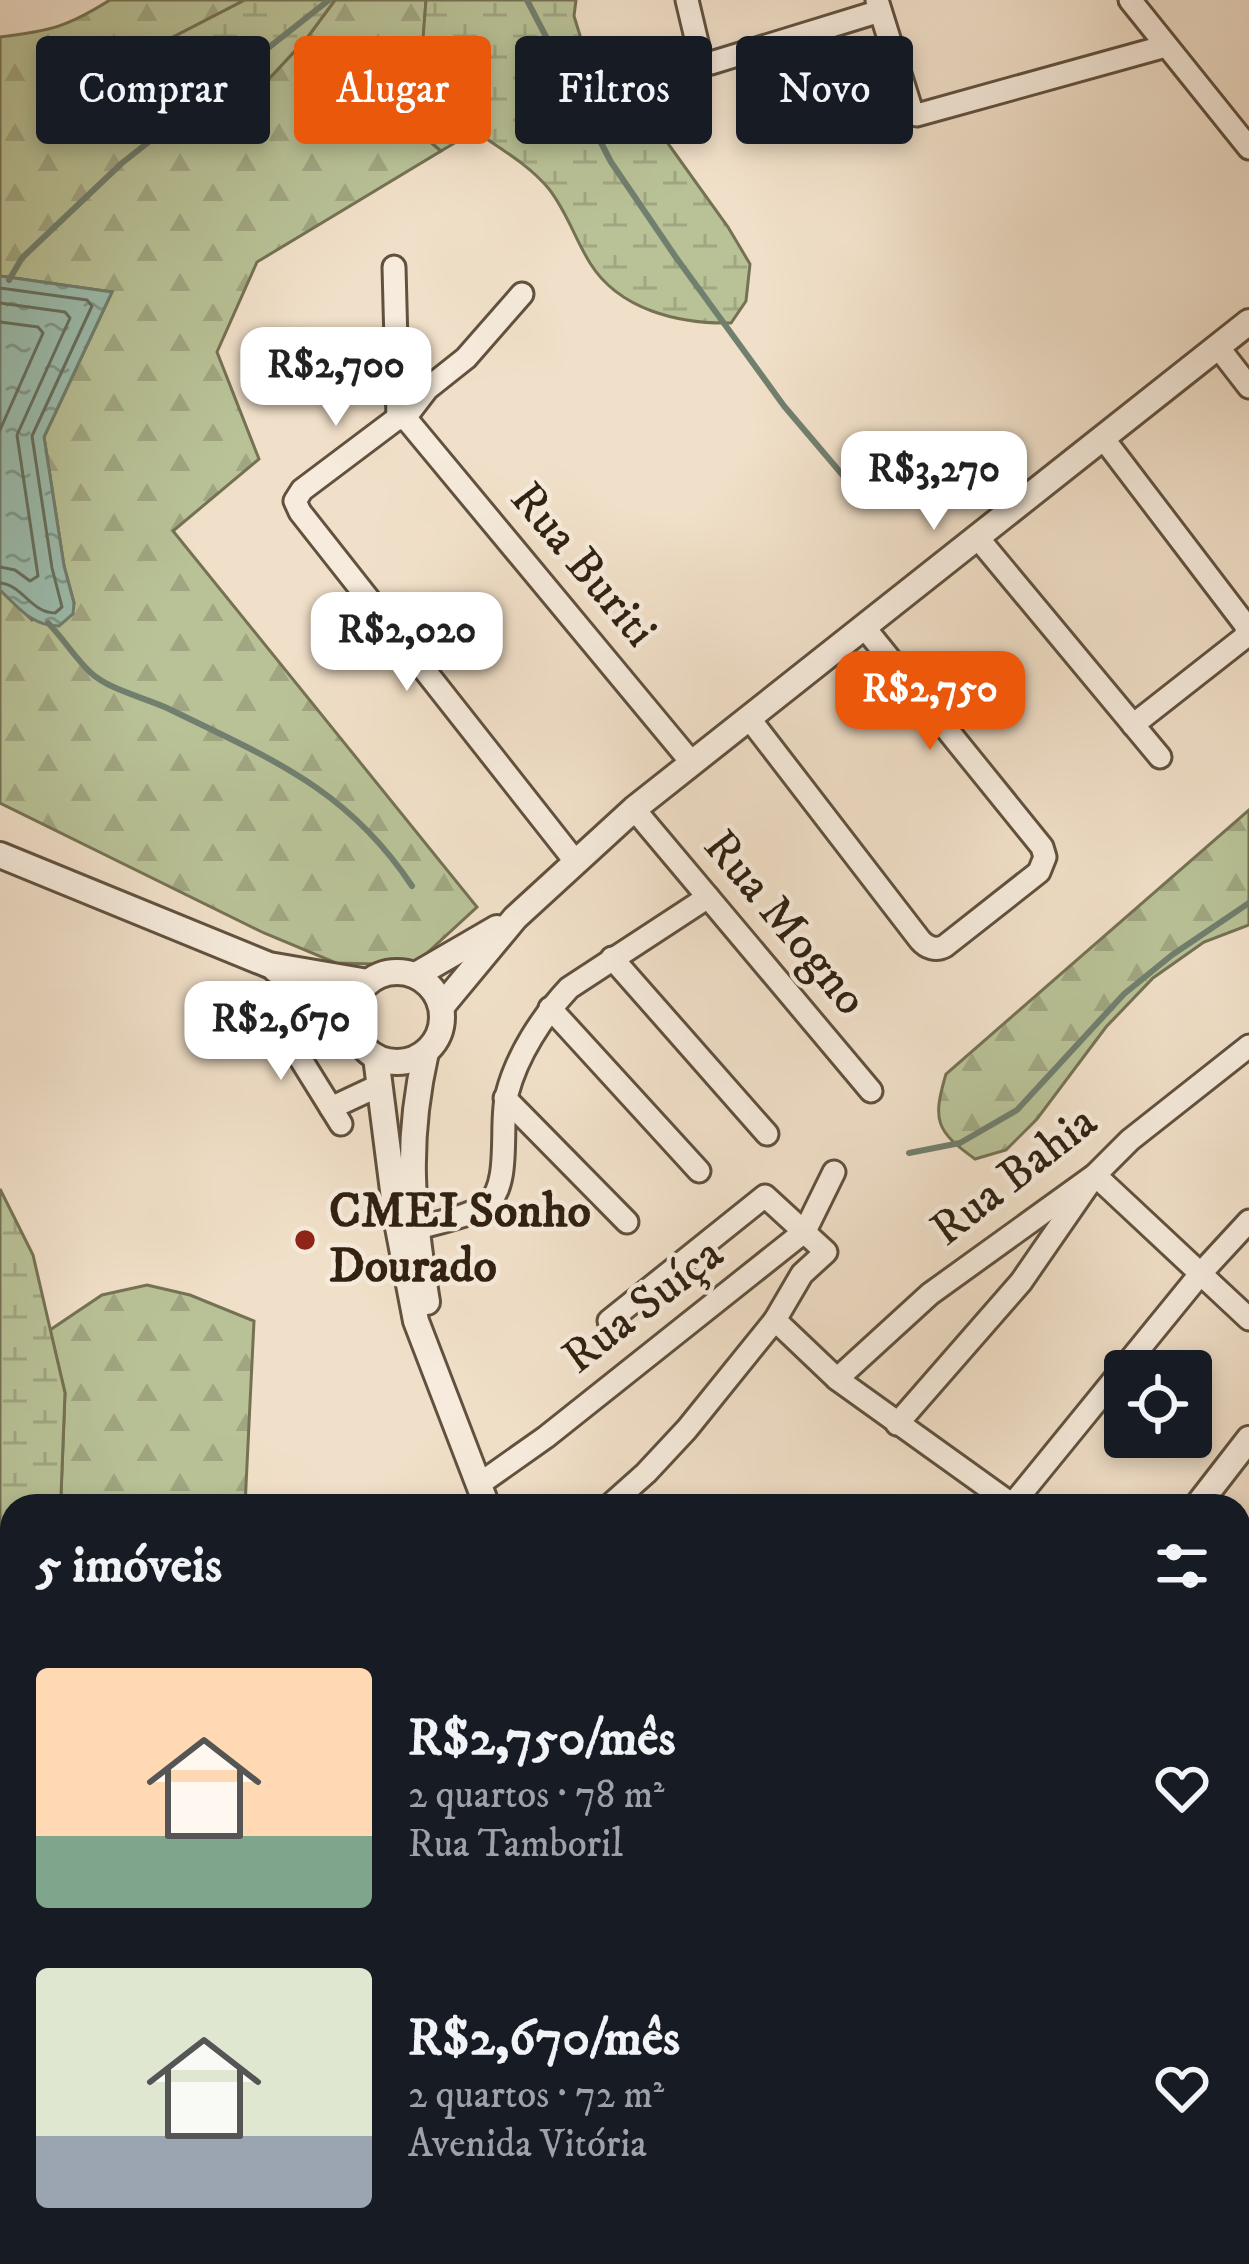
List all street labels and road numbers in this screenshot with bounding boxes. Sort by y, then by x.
street label: Rua Buriti [497,470,669,660]
street label: Rua Mogno [690,818,880,1028]
street label: Rua Bahia [919,1092,1110,1260]
street label: Rua Suíça [551,1224,736,1387]

